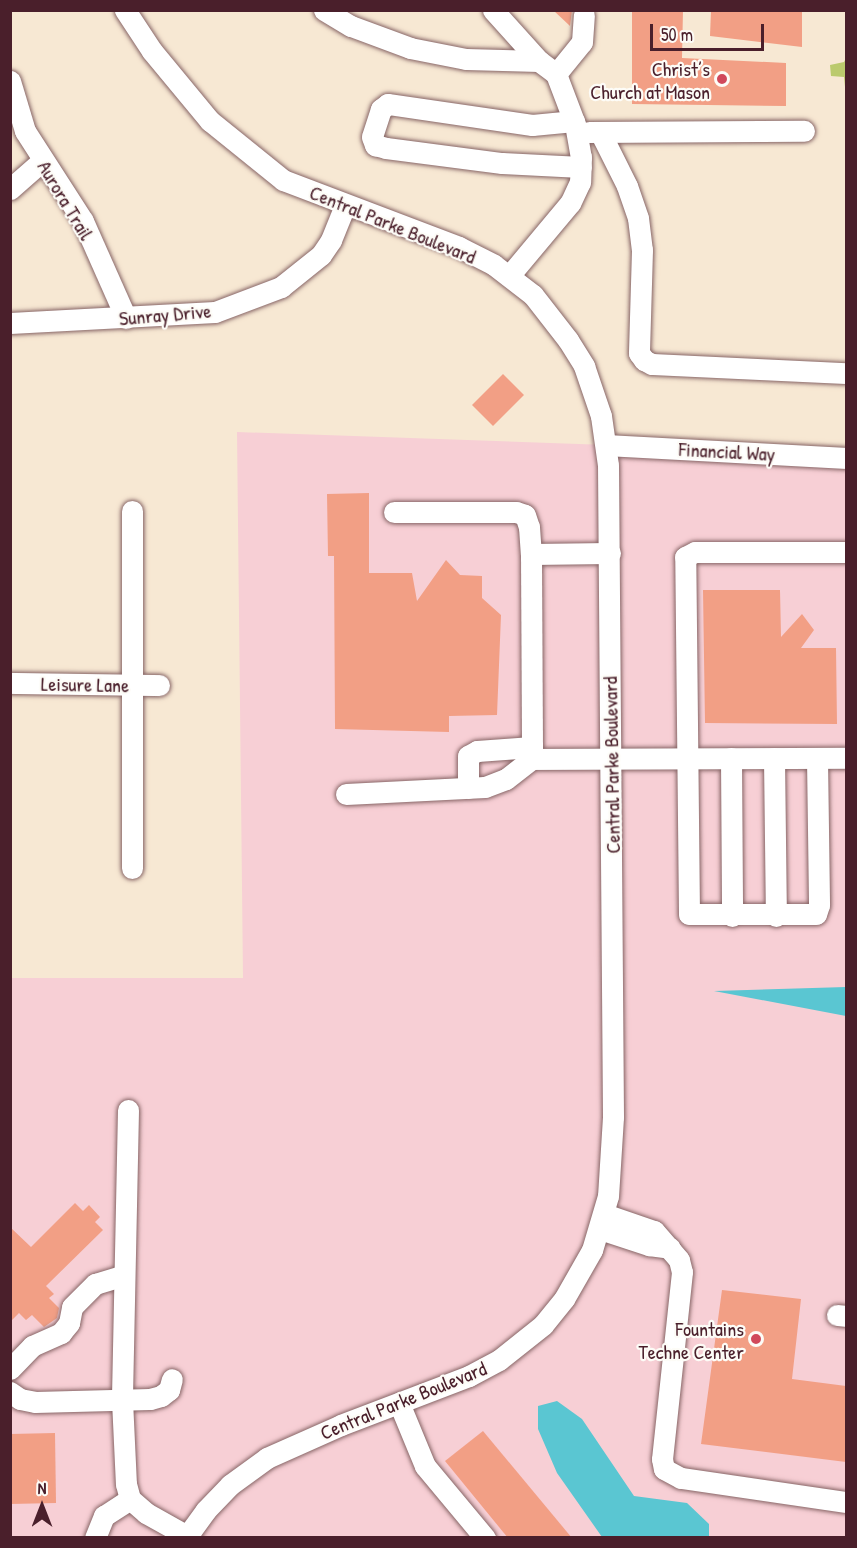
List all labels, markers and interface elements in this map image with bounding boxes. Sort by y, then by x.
scale bar [653,12,767,50]
text: 50 m [661,22,693,47]
place label: Christ’s Church at Mason [590,56,710,103]
marker: Christ’s Church at Mason [715,72,729,86]
street label: Aurora Trail [33,156,99,244]
street label: Central Parke Boulevard [306,180,480,268]
street label: Sunray Drive [118,298,212,330]
street label: Financial Way [678,436,776,466]
street label: Leisure Lane [41,671,129,697]
street label: Central Parke Boulevard [597,676,625,854]
place label: Fountains Techne Center [638,1316,744,1363]
marker: Fountains Techne Center [749,1332,763,1346]
street label: Central Parke Boulevard [316,1356,490,1444]
north arrow [12,1476,72,1536]
text: N [38,1477,46,1499]

